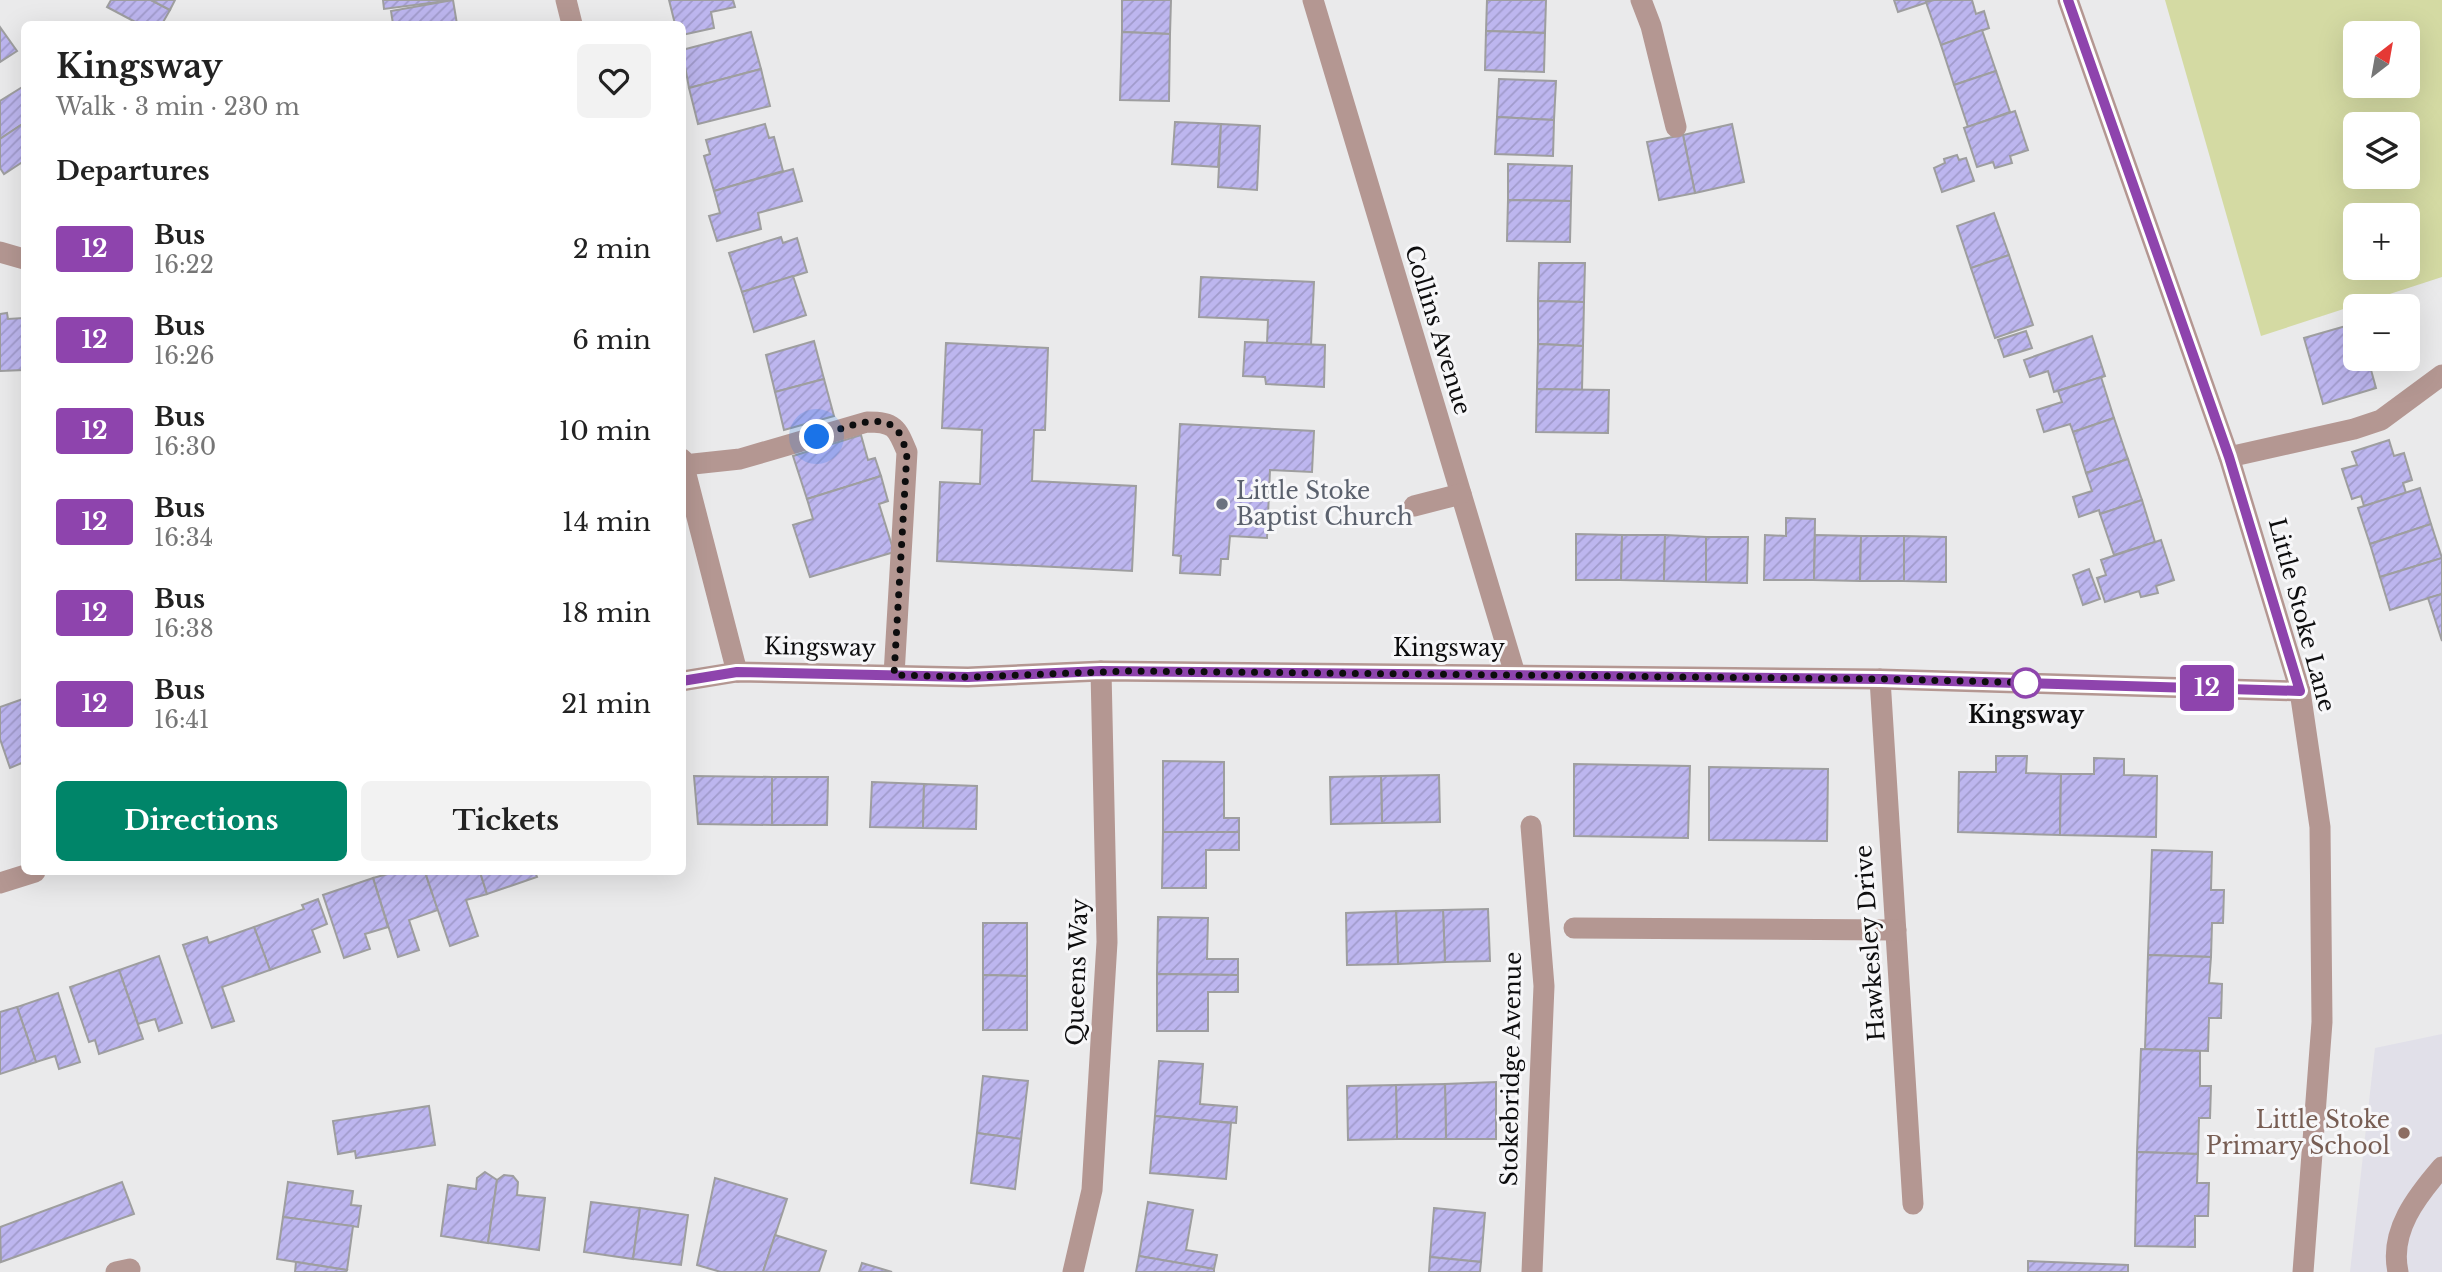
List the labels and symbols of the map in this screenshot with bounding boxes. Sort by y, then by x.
north arrow [2343,21,2420,98]
street label: Collins Avenue [1399,242,1477,418]
your location [799,419,834,454]
place label: Little Stoke Baptist Church [1236,477,1413,531]
marker: Little Stoke Baptist Church [1214,496,1230,512]
street label: Little Stoke Lane [2263,515,2341,715]
street label: Kingsway [764,632,877,662]
street label: Kingsway [1393,634,1505,662]
line badge: 12 [2176,665,2238,711]
marker: Kingsway [2011,668,2041,698]
place label: Kingsway [1968,701,2085,729]
street label: Hawkesley Drive [1849,844,1891,1042]
street label: Queens Way [1060,897,1094,1046]
street label: Stokebridge Avenue [1495,952,1527,1186]
place label: Little Stoke Primary School [2206,1106,2390,1160]
marker: Little Stoke Primary School [2396,1125,2412,1141]

